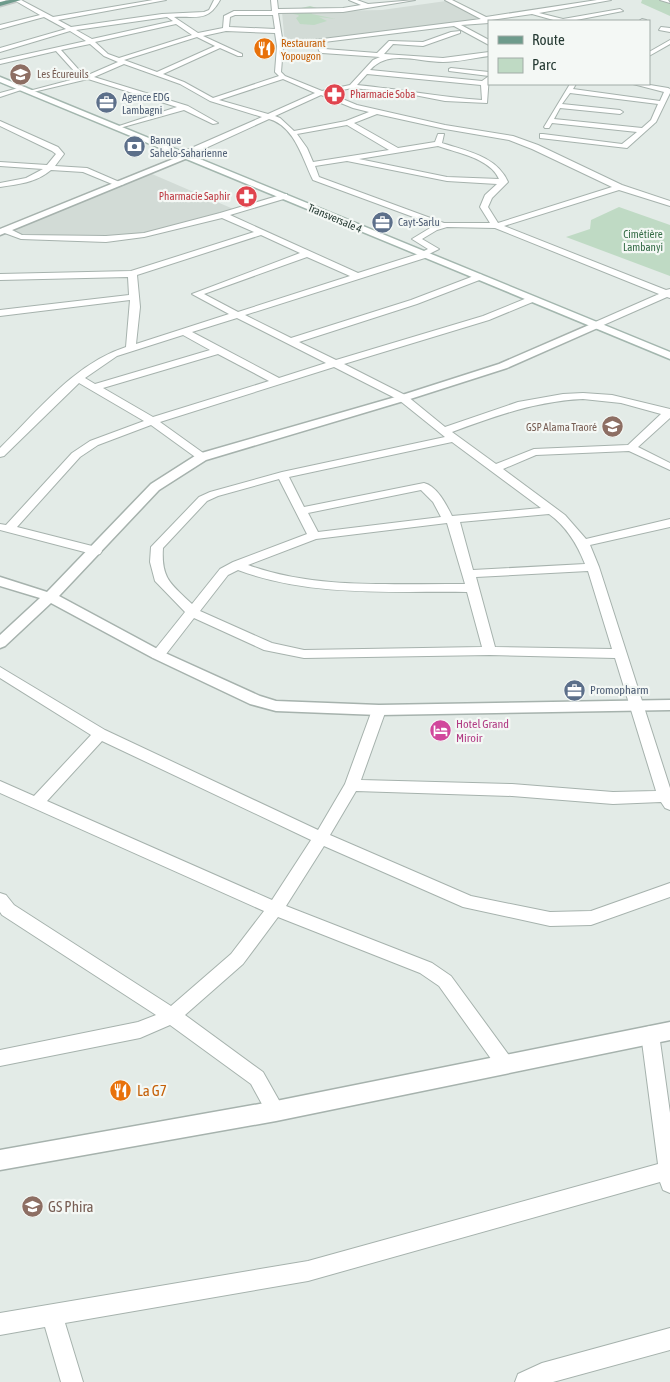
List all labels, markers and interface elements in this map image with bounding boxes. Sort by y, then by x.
legend [488,20,650,85]
text: Route [532,31,565,48]
restaurant icon: Restaurant Yopougon [253,37,277,61]
place label: Restaurant Yopougon [281,37,326,62]
text: Parc [532,56,556,73]
school or university icon: Les Écureuils [9,62,33,86]
place label: Les Écureuils [37,68,89,80]
pharmacy icon: Pharmacie Soba [322,82,346,106]
place label: Pharmacie Soba [350,88,415,100]
office icon: Agence EDG Lambagni [94,91,118,115]
place label: Agence EDG Lambagni [122,91,170,116]
bank icon: Banque Sahelo-Saharienne [122,134,146,158]
place label: Banque Sahelo-Saharienne [150,134,227,159]
pharmacy icon: Pharmacie Saphir [234,184,258,208]
place label: Pharmacie Saphir [159,190,231,202]
street label: Transversale 4 [306,201,364,235]
office icon: Cayt-Sarlu [370,210,394,234]
place label: Cayt-Sarlu [398,216,440,228]
park label: Cimétière Lambanyi [623,228,663,253]
school or university icon: GSP Alama Traoré [601,415,625,439]
place label: GSP Alama Traoré [526,421,597,433]
office icon: Promopharm [562,678,586,702]
place label: Promopharm [590,683,649,697]
place label: Hotel Grand Miroir [456,717,509,745]
hotel icon: Hotel Grand Miroir [428,719,452,743]
restaurant icon: La G7 [109,1079,133,1103]
place label: La G7 [137,1082,167,1099]
school or university icon: GS Phira [20,1195,44,1219]
place label: GS Phira [48,1198,94,1215]

